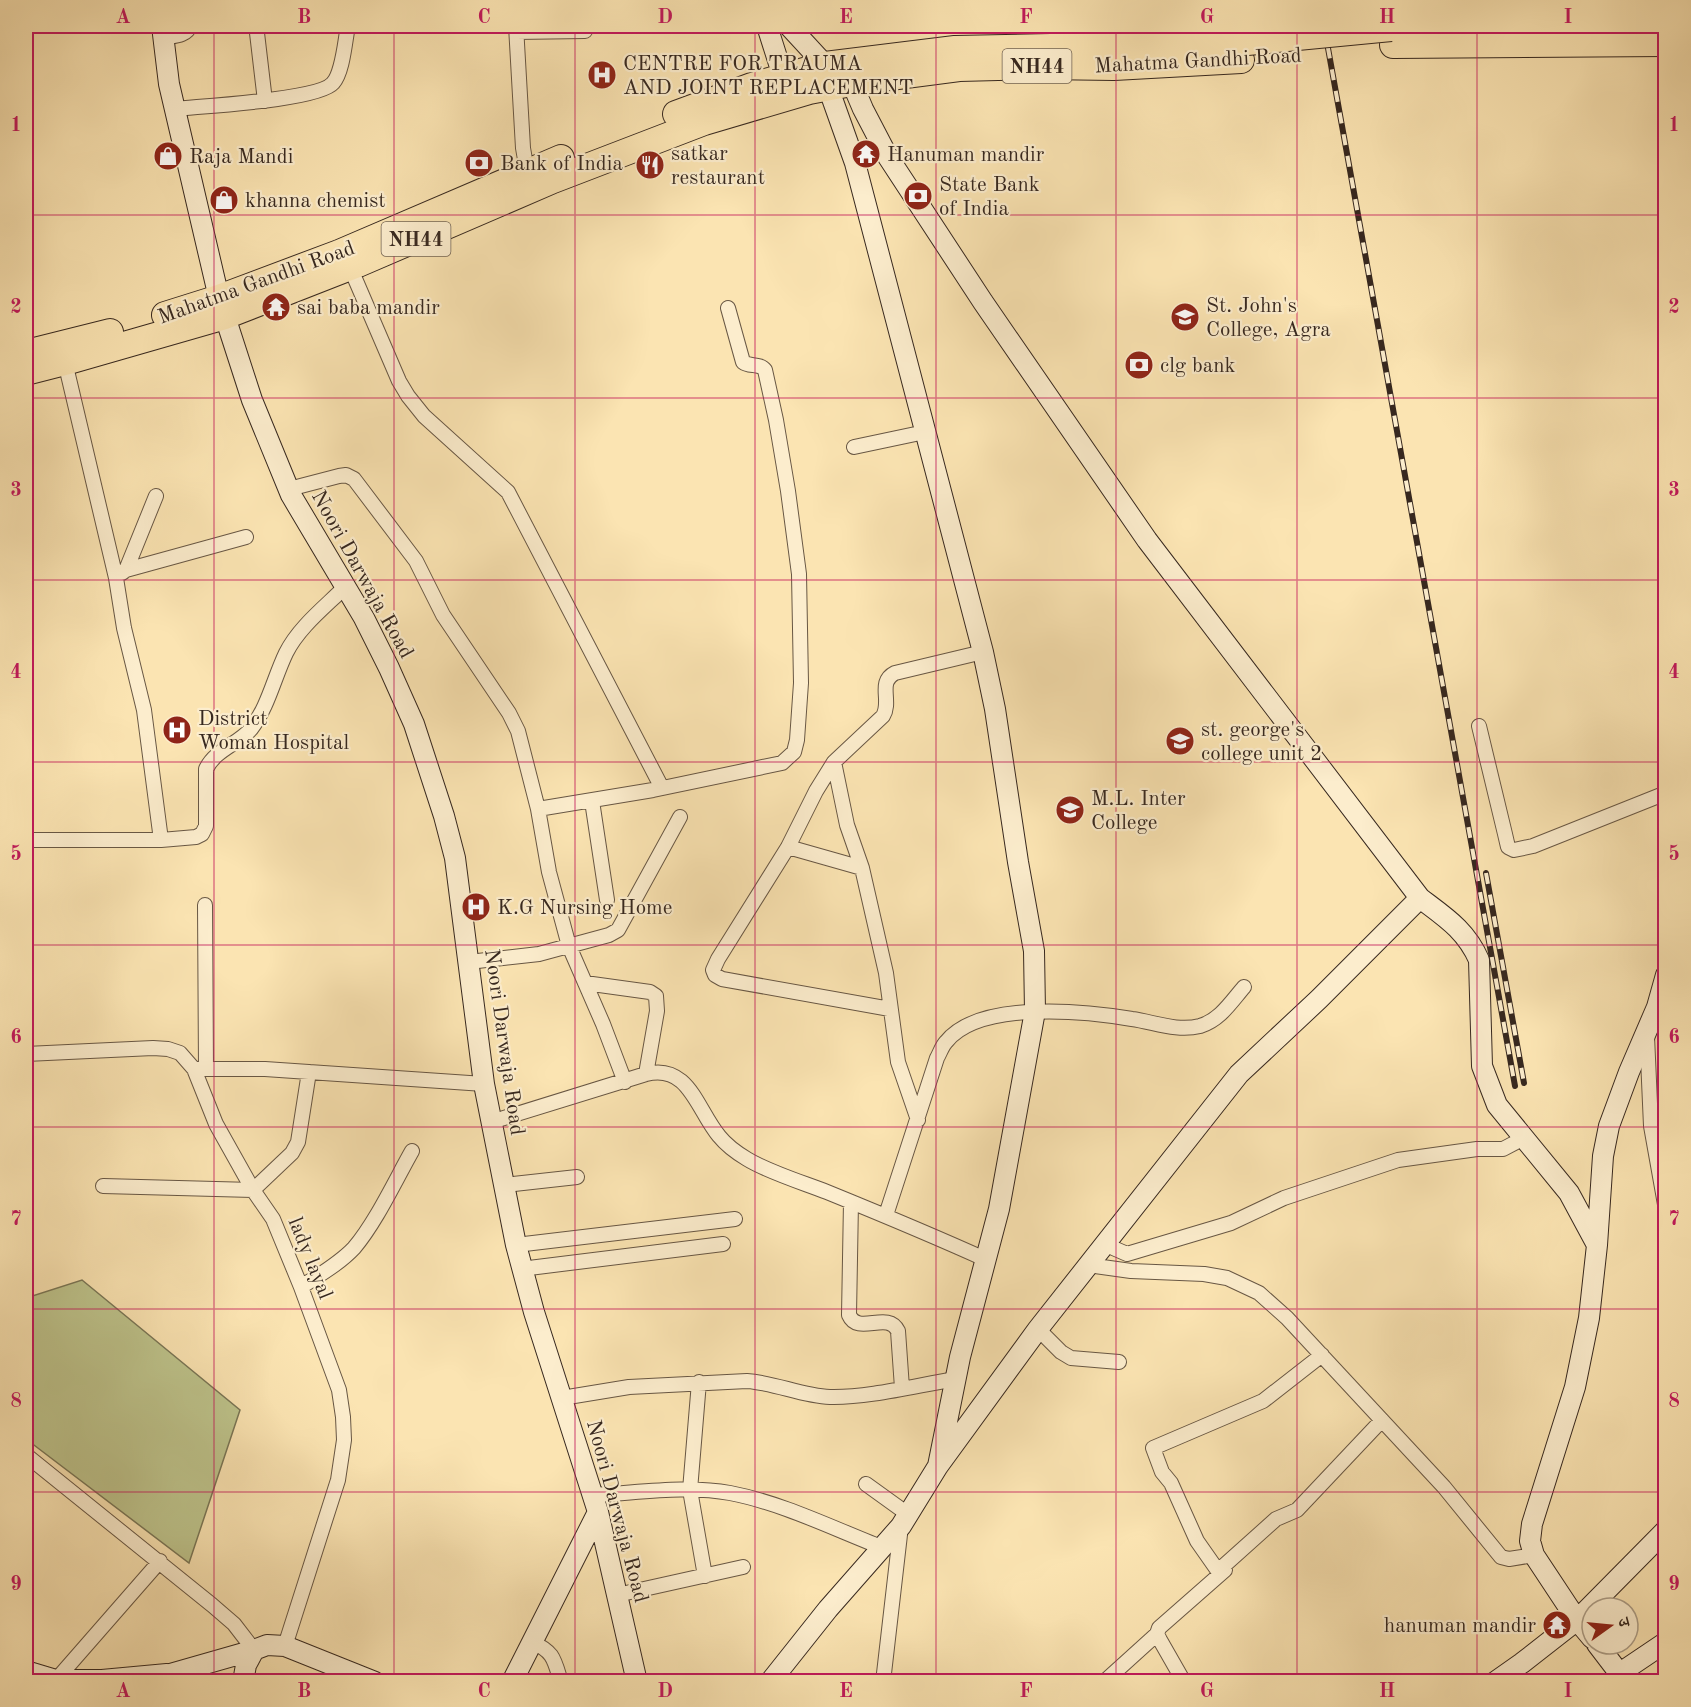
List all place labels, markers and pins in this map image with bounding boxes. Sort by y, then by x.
place label: CENTRE FOR TRAUMA AND JOINT REPLACEMENT [623,54,914,99]
hospital icon: CENTRE FOR TRAUMA AND JOINT REPLACEMENT [586,59,618,91]
temple icon: Hanuman mandir [850,138,882,170]
shop icon: Raja Mandi [152,140,184,172]
place label: satkar restaurant [671,144,765,189]
place label: Hanuman mandir [887,145,1045,166]
place label: Raja Mandi [189,147,293,168]
bank icon: Bank of India [463,147,495,179]
restaurant icon: satkar restaurant [634,149,666,181]
place label: Bank of India [500,154,623,175]
place label: State Bank of India [939,175,1040,220]
bank icon: State Bank of India [902,180,934,212]
shop icon: khanna chemist [208,184,240,216]
place label: khanna chemist [245,191,386,212]
temple icon: sai baba mandir [260,291,292,323]
place label: St. John's College, Agra [1206,296,1331,341]
place label: sai baba mandir [297,298,440,319]
school or university icon: St. John's College, Agra [1169,301,1201,333]
bank icon: clg bank [1123,349,1155,381]
place label: clg bank [1160,356,1236,377]
place label: District Woman Hospital [198,709,349,754]
hospital icon: District Woman Hospital [161,714,193,746]
place label: st. george's college unit 2 [1201,720,1322,765]
school or university icon: st. george's college unit 2 [1164,725,1196,757]
place label: M.L. Inter College [1091,789,1186,834]
school or university icon: M.L. Inter College [1054,794,1086,826]
hospital icon: K.G Nursing Home [460,891,492,923]
place label: K.G Nursing Home [497,898,672,919]
temple icon: hanuman mandir [1541,1609,1573,1641]
place label: hanuman mandir [1384,1616,1536,1637]

